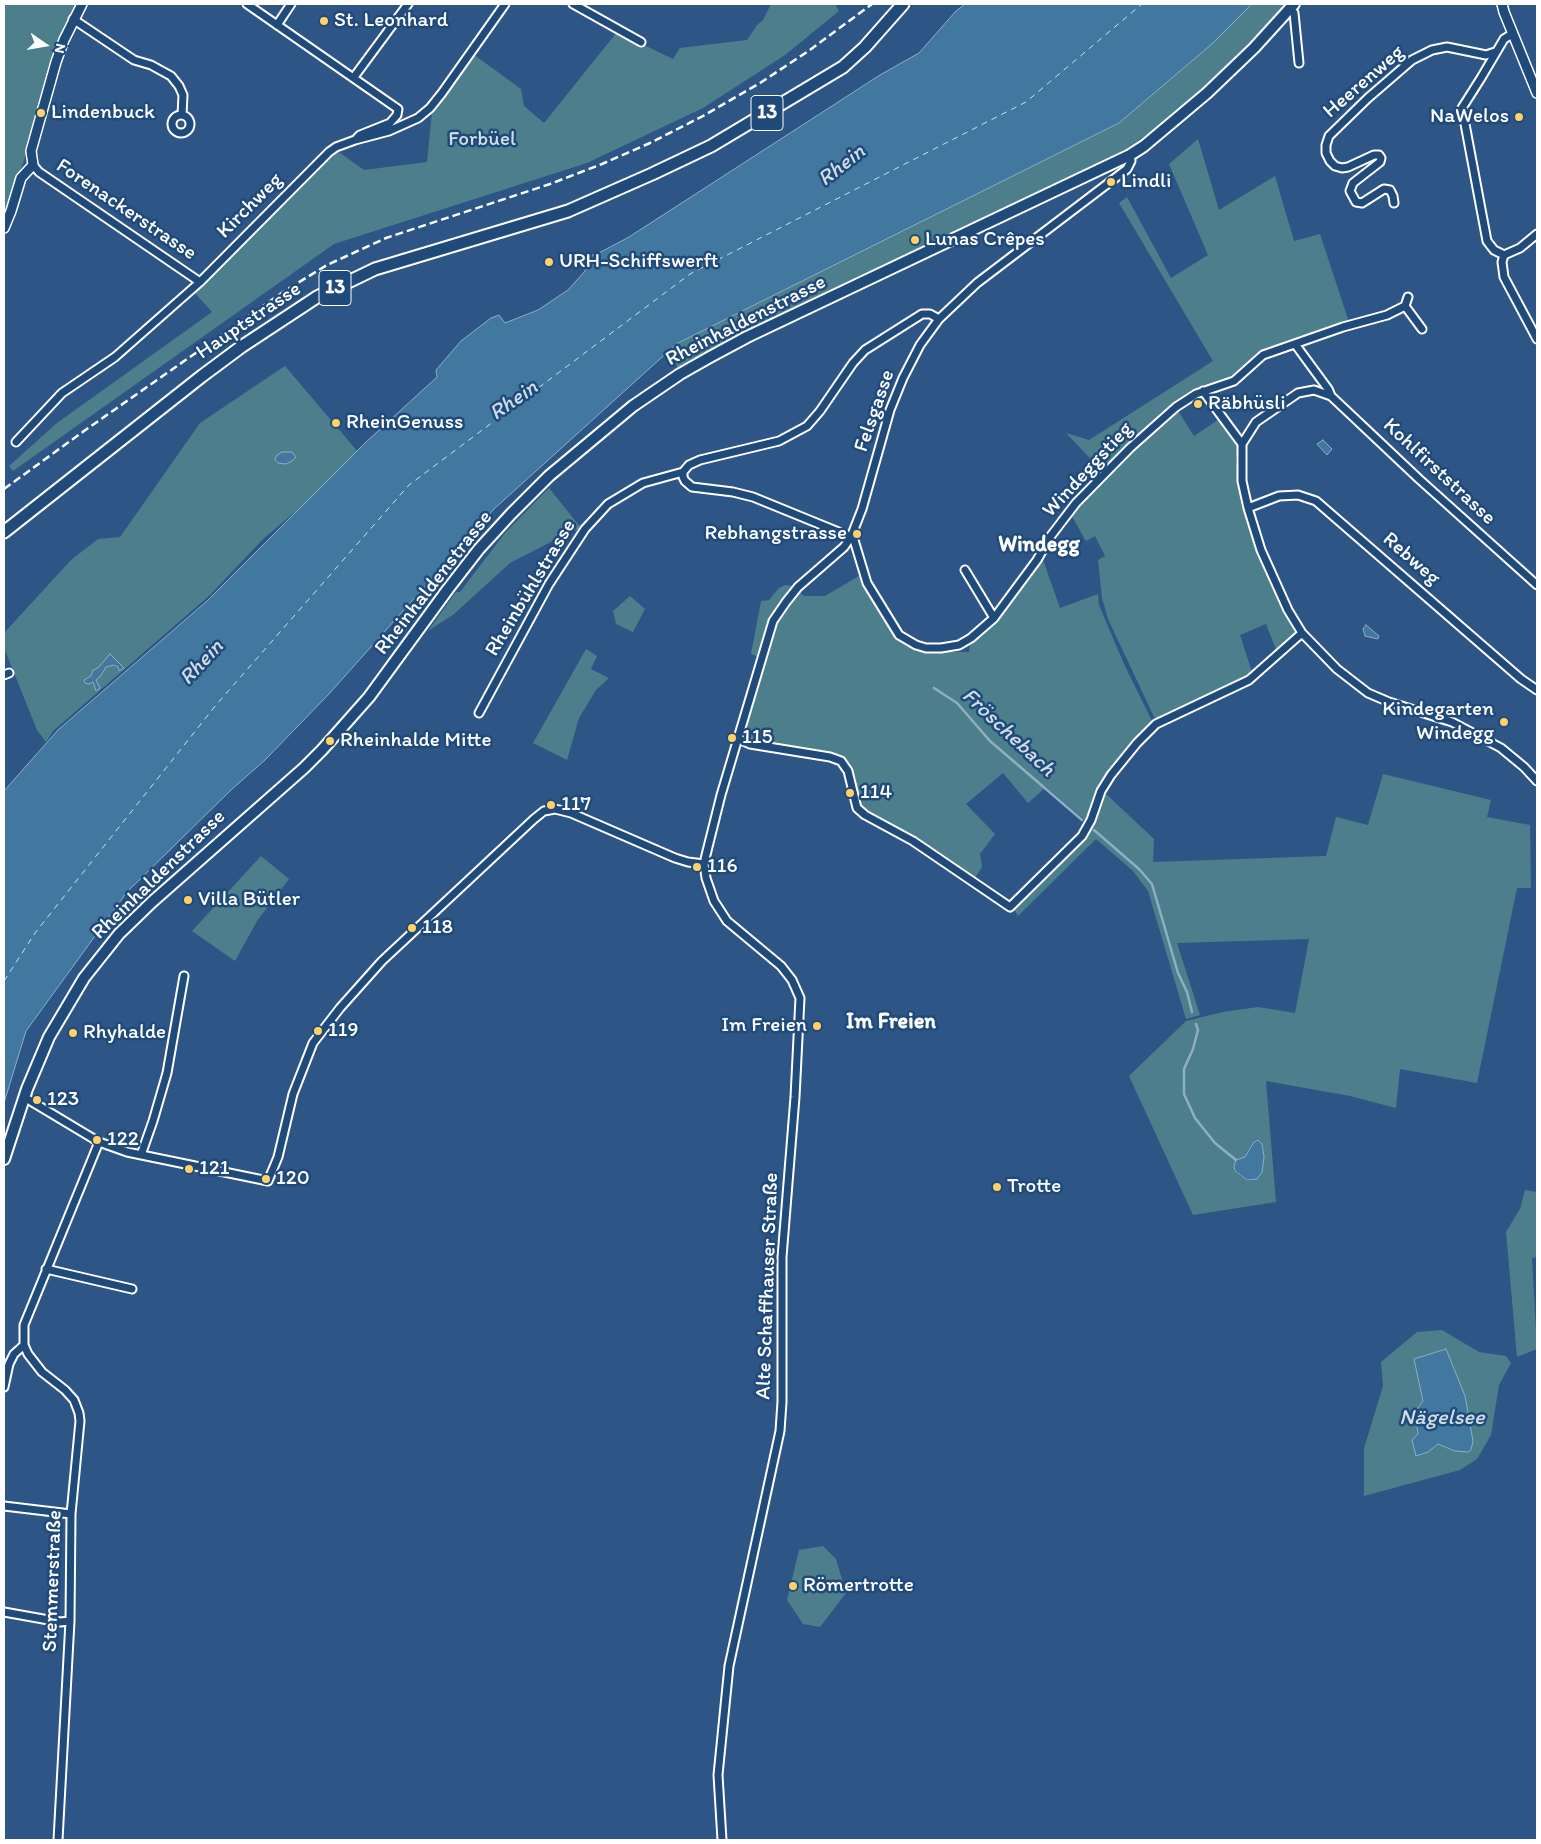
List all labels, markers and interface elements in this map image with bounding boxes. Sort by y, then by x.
place label: St. Leonhard [334,8,448,34]
marker: St. Leonhard [318,15,330,27]
north arrow [20,20,70,70]
street label: Heerenweg [1318,40,1410,124]
text: N [51,42,69,55]
road number: 13 [751,96,783,130]
place label: Lindenbuck [51,100,155,126]
place label: NaWelos [1430,104,1509,130]
marker: Lindenbuck [35,107,47,119]
marker: NaWelos [1513,111,1525,123]
park label: Forbüel [448,127,516,153]
water label: Rhein [813,139,871,193]
street label: Forenackerstrasse [51,154,201,266]
street label: Kirchweg [212,168,288,244]
place label: Lindli [1121,169,1171,195]
marker: Lindli [1105,176,1117,188]
place label: Lunas Crêpes [925,227,1045,253]
marker: Lunas Crêpes [909,234,921,246]
place label: URH-Schiffswerft [559,249,719,275]
marker: URH-Schiffswerft [543,256,555,268]
road number: 13 [319,270,351,306]
street label: Rheinhaldenstrasse [662,270,830,372]
street label: Hauptstrasse [192,277,306,365]
street label: Felsgasse [849,367,901,455]
water label: Rhein [485,375,543,427]
place label: Räbhüsli [1208,391,1286,417]
marker: Räbhüsli [1192,398,1204,410]
place label: RheinGenuss [346,410,463,436]
street label: Kohlfirststrasse [1377,413,1501,531]
marker: RheinGenuss [330,417,342,429]
street label: Windeggstieg [1037,417,1139,523]
street label: Rheinhaldenstrasse [370,506,498,660]
street label: Rheinbühlstrasse [480,515,582,661]
place label: Rebhangstrasse [704,521,847,547]
street label: Rebweg [1377,527,1445,591]
marker: Rebhangstrasse [851,528,863,540]
district label: Windegg [998,532,1080,558]
water label: Rhein [174,635,230,691]
water label: Fröschebach [956,683,1060,783]
place label: Kindegarten Windegg [1382,697,1494,747]
marker: Kindegarten Windegg [1498,716,1510,728]
place label: 115 [742,725,773,751]
place label: Rheinhalde Mitte [340,728,491,754]
marker: 115 [726,732,738,744]
marker: Rheinhalde Mitte [324,735,336,747]
place label: 114 [860,780,892,806]
marker: 114 [844,787,856,799]
place label: 117 [561,792,591,818]
marker: 117 [545,799,557,811]
street label: Rheinhaldenstrasse [87,805,231,945]
place label: 116 [707,854,738,880]
marker: 116 [691,861,703,873]
place label: Villa Bütler [198,887,300,913]
marker: Villa Bütler [182,894,194,906]
place label: 118 [422,915,453,941]
marker: 118 [406,922,418,934]
district label: Im Freien [846,1009,936,1035]
place label: Im Freien [721,1013,807,1039]
place label: 119 [328,1018,358,1044]
place label: Rhyhalde [83,1020,166,1046]
marker: Im Freien [811,1020,823,1032]
marker: 119 [312,1025,324,1037]
marker: Rhyhalde [67,1027,79,1039]
place label: 123 [47,1087,79,1113]
marker: 123 [31,1094,43,1106]
place label: 122 [107,1127,139,1153]
marker: 122 [91,1134,103,1146]
place label: 121 [199,1156,230,1182]
marker: 121 [183,1163,195,1175]
place label: 120 [276,1166,310,1192]
street label: Alte Schaffhauser Straße [751,1172,785,1400]
marker: 120 [260,1173,272,1185]
place label: Trotte [1007,1174,1061,1200]
marker: Trotte [991,1181,1003,1193]
water label: Nägelsee [1399,1405,1485,1431]
street label: Stemmerstraße [38,1510,68,1652]
place label: Römertrotte [803,1573,914,1599]
marker: Römertrotte [787,1580,799,1592]

